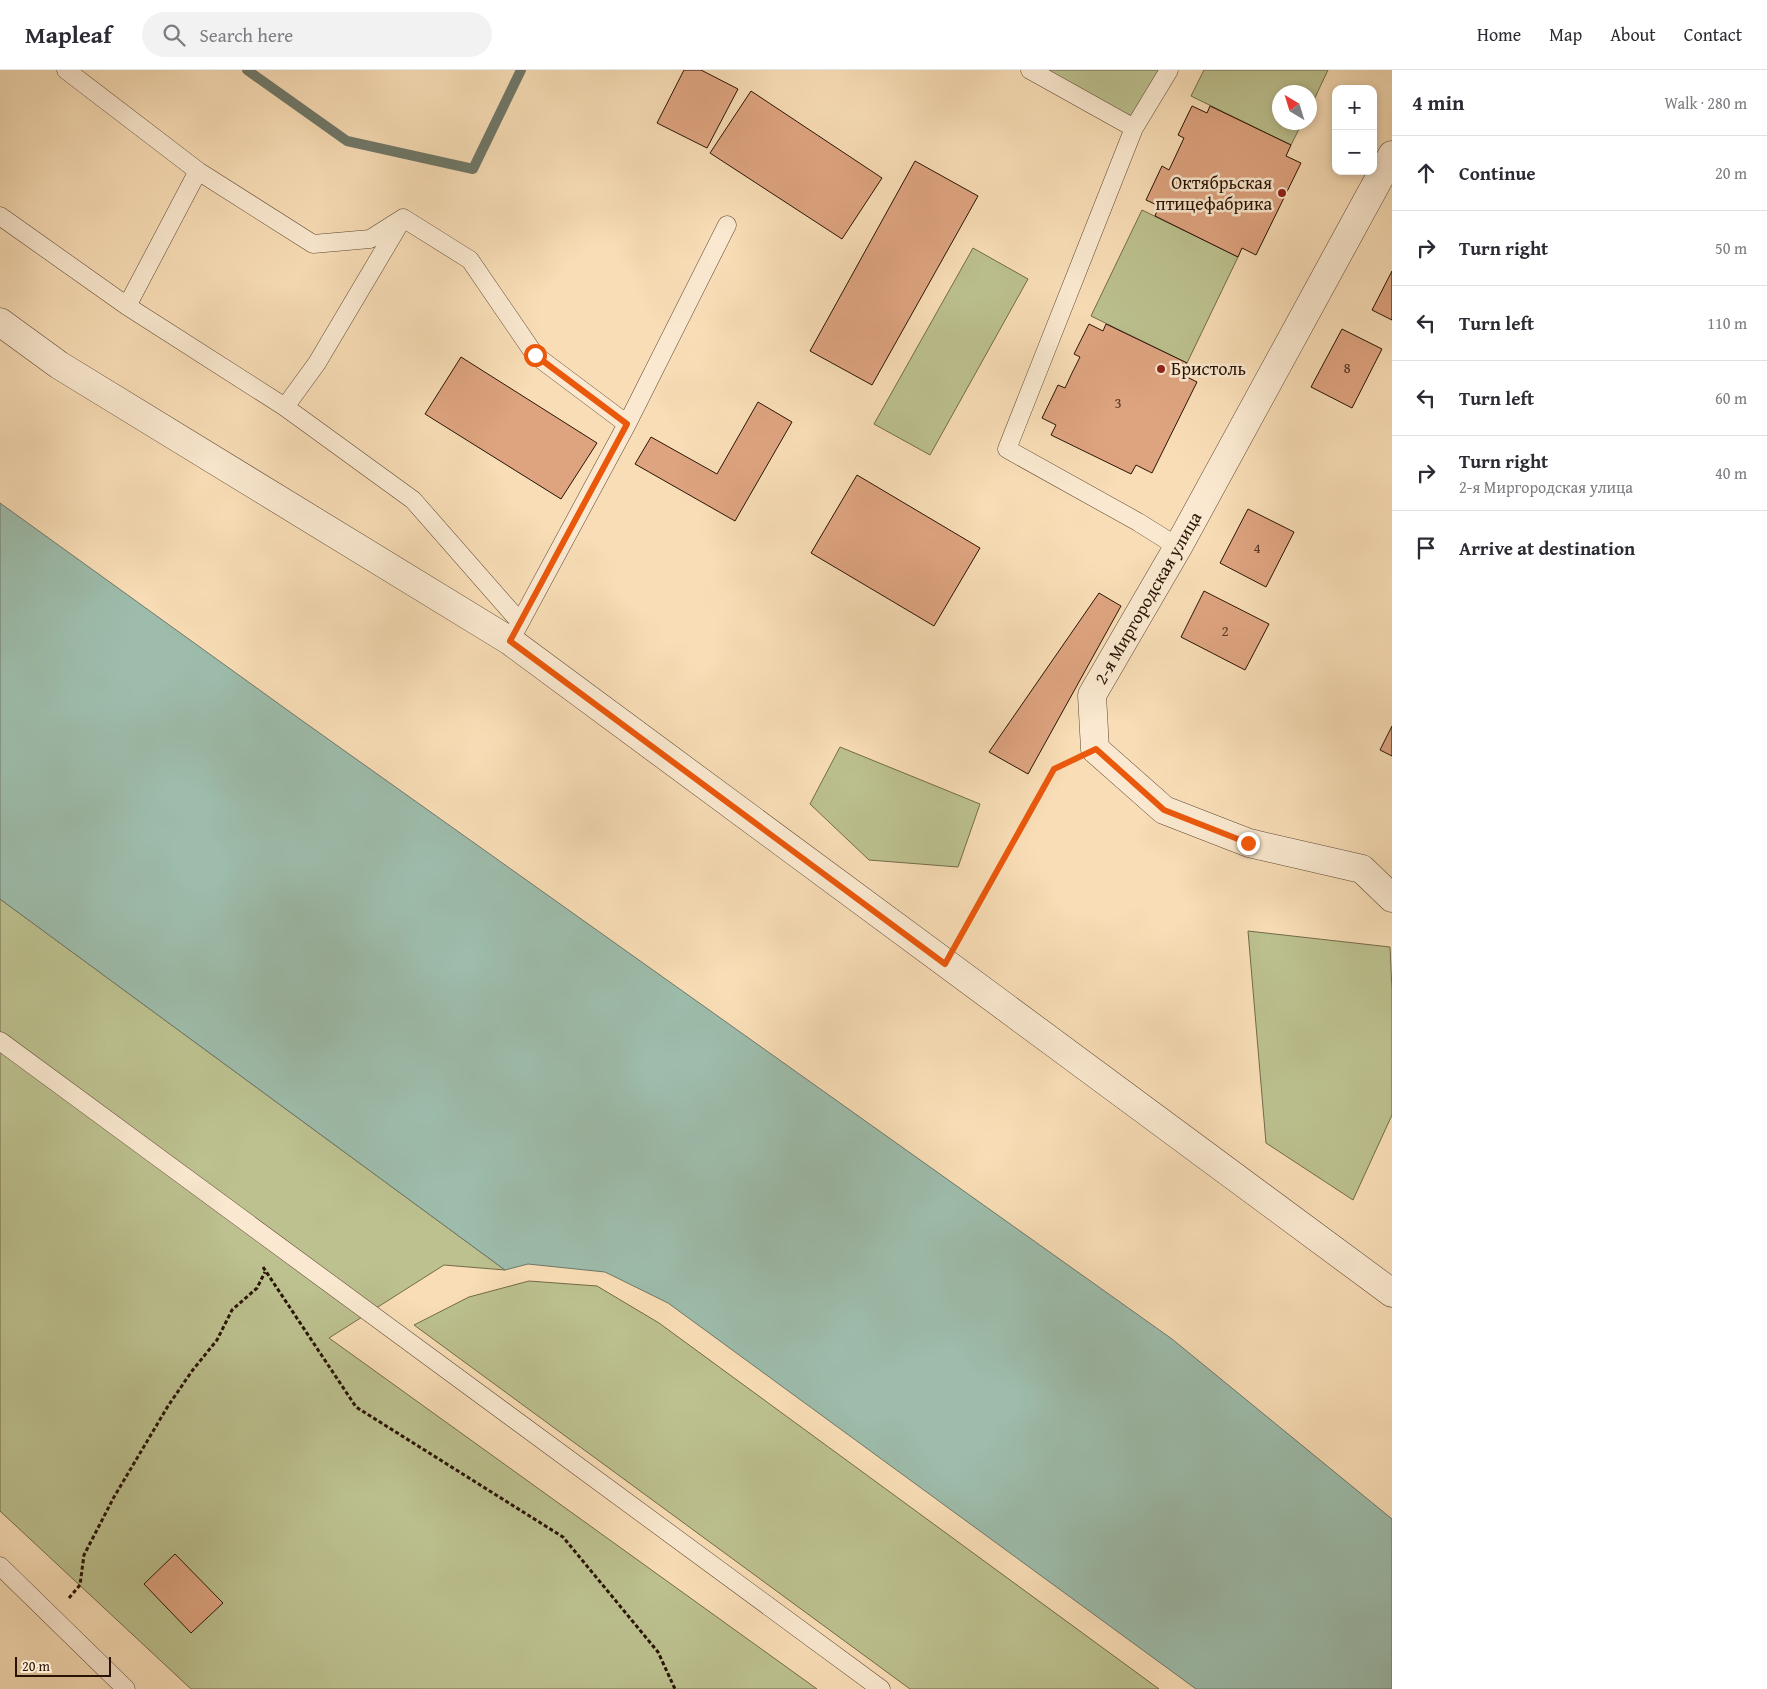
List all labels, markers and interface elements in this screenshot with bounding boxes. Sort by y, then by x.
search box [142,12,492,57]
text: Mapleaf [25,17,112,52]
icon: search [160,21,188,49]
text: Search here [200,21,293,49]
text: Home [1477,21,1521,48]
text: Map [1549,21,1582,48]
text: About [1610,21,1656,48]
text: Contact [1684,21,1742,48]
north arrow [1272,85,1317,130]
map controls [1332,85,1377,175]
button: + [1332,85,1377,130]
text: 4 min [1412,87,1464,118]
text: Walk · 280 m [1664,91,1747,115]
button: − [1332,130,1377,175]
icon: ahead [1412,159,1440,187]
text: Continue [1459,159,1536,187]
text: 20 m [1715,161,1747,185]
place label: Октябрьская птицефабрика [1156,169,1272,217]
marker: Октябрьская птицефабрика [1276,187,1288,199]
icon: right [1412,234,1440,262]
text: Turn right [1459,234,1548,262]
text: 50 m [1715,236,1747,260]
icon: left [1412,309,1440,337]
text: Turn left [1459,309,1534,337]
text: 110 m [1707,311,1747,335]
route start [524,344,547,367]
place label: Бристоль [1171,355,1246,382]
house number: 8 [1343,357,1351,378]
marker: Бристоль [1155,363,1167,375]
icon: left [1412,384,1440,412]
text: Turn left [1459,384,1534,412]
text: 60 m [1715,386,1747,410]
house number: 3 [1114,392,1122,413]
text: Turn right [1459,447,1548,475]
icon: right [1412,459,1440,487]
text: 40 m [1715,461,1747,485]
text: 2-я Миргородская улица [1459,475,1633,499]
street label: 2-я Миргородская улица [1087,506,1208,689]
icon: arrive [1412,534,1440,562]
text: Arrive at destination [1459,534,1635,562]
house number: 4 [1253,537,1261,558]
house number: 2 [1221,620,1229,641]
route end [1237,832,1260,855]
scale bar [15,1654,111,1677]
text: 20 m [22,1656,50,1676]

